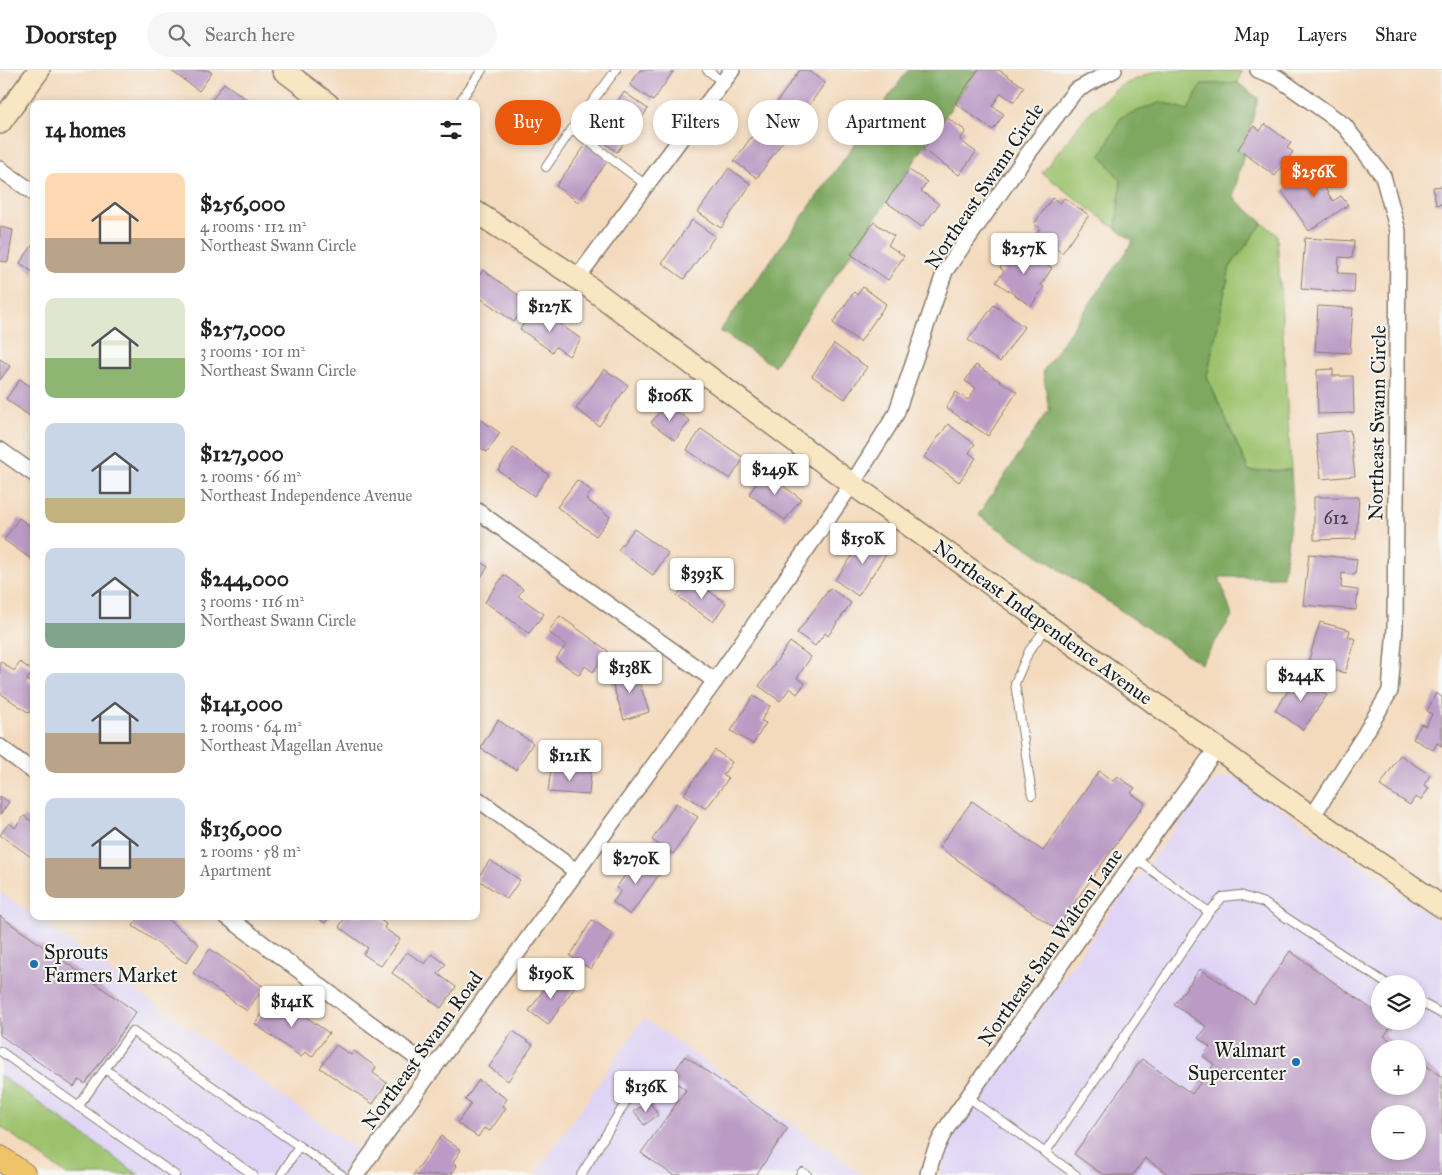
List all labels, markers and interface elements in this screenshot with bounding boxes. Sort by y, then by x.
search box [147,12,497,57]
text: Doorstep [25,20,117,50]
icon: search [165,21,193,49]
text: Search here [205,23,295,46]
text: Map [1234,24,1269,46]
text: Layers [1297,24,1347,46]
text: Share [1375,24,1417,46]
street label: Northeast Swann Circle [919,98,1049,274]
chip: Buy [495,100,561,145]
chip: Rent [571,100,643,145]
chip: Filters [653,100,738,145]
chip: New [748,100,818,145]
chip: Apartment [828,100,944,145]
icon: filters [437,116,465,144]
text: 14 homes [45,117,126,143]
pin: $256K [1279,156,1349,198]
text: $256K [1292,162,1336,181]
text: $256,000 [200,191,285,217]
icon: home [85,193,145,253]
text: 4 rooms · 112 m² [200,217,306,236]
pin: $257K [989,232,1059,275]
text: Northeast Swann Circle [200,236,356,255]
text: $257K [1002,239,1046,258]
pin: $127K [515,290,585,333]
text: $127K [528,297,572,316]
text: $257,000 [200,316,286,342]
icon: home [85,318,145,378]
street label: Northeast Swann Circle [1363,325,1391,521]
text: 3 rooms · 101 m² [200,342,305,361]
text: Northeast Swann Circle [200,361,356,380]
pin: $106K [635,380,705,422]
text: $106K [648,386,692,405]
text: $127,000 [200,441,284,467]
icon: home [85,443,145,503]
pin: $249K [740,454,810,496]
text: $249K [752,460,798,479]
text: 2 rooms · 66 m² [200,467,301,486]
text: Northeast Independence Avenue [200,486,412,505]
house number: 612 [1323,507,1349,529]
pin: $150K [828,522,898,565]
text: $150K [841,529,885,548]
street label: Northeast Independence Avenue [929,534,1157,710]
pin: $393K [667,558,737,600]
text: $393K [681,564,723,583]
text: $244,000 [200,566,289,592]
icon: home [85,568,145,628]
text: 3 rooms · 116 m² [200,592,304,611]
text: Northeast Swann Circle [200,611,356,630]
pin: $138K [595,652,665,694]
text: $138K [609,658,651,677]
pin: $244K [1266,660,1336,702]
text: $244K [1278,666,1324,685]
text: $141,000 [200,691,283,717]
icon: home [85,693,145,753]
text: 2 rooms · 64 m² [200,717,302,736]
text: Northeast Magellan Avenue [200,736,383,755]
pin: $121K [535,740,605,782]
text: $121K [549,746,591,765]
text: $136,000 [200,816,282,842]
icon: home [85,818,145,878]
text: 2 rooms · 58 m² [200,842,301,861]
pin: $270K [601,842,671,885]
street label: Northeast Sam Walton Lane [973,844,1127,1050]
text: $270K [613,849,659,868]
text: Apartment [200,861,272,880]
place label: Sprouts Farmers Market [44,940,178,987]
marker: Sprouts Farmers Market [28,958,40,970]
pin: $190K [516,958,586,1000]
text: $190K [528,964,574,983]
street label: Northeast Swann Road [357,966,487,1134]
map controls [1371,975,1426,1160]
button: layers [1371,975,1426,1030]
pin: $141K [257,986,327,1028]
text: $141K [271,992,313,1011]
place label: Walmart Supercenter [1188,1038,1286,1085]
button: + [1371,1040,1426,1095]
marker: Walmart Supercenter [1290,1056,1302,1068]
pin: $136K [611,1070,681,1113]
text: $136K [625,1077,667,1096]
button: − [1371,1105,1426,1160]

